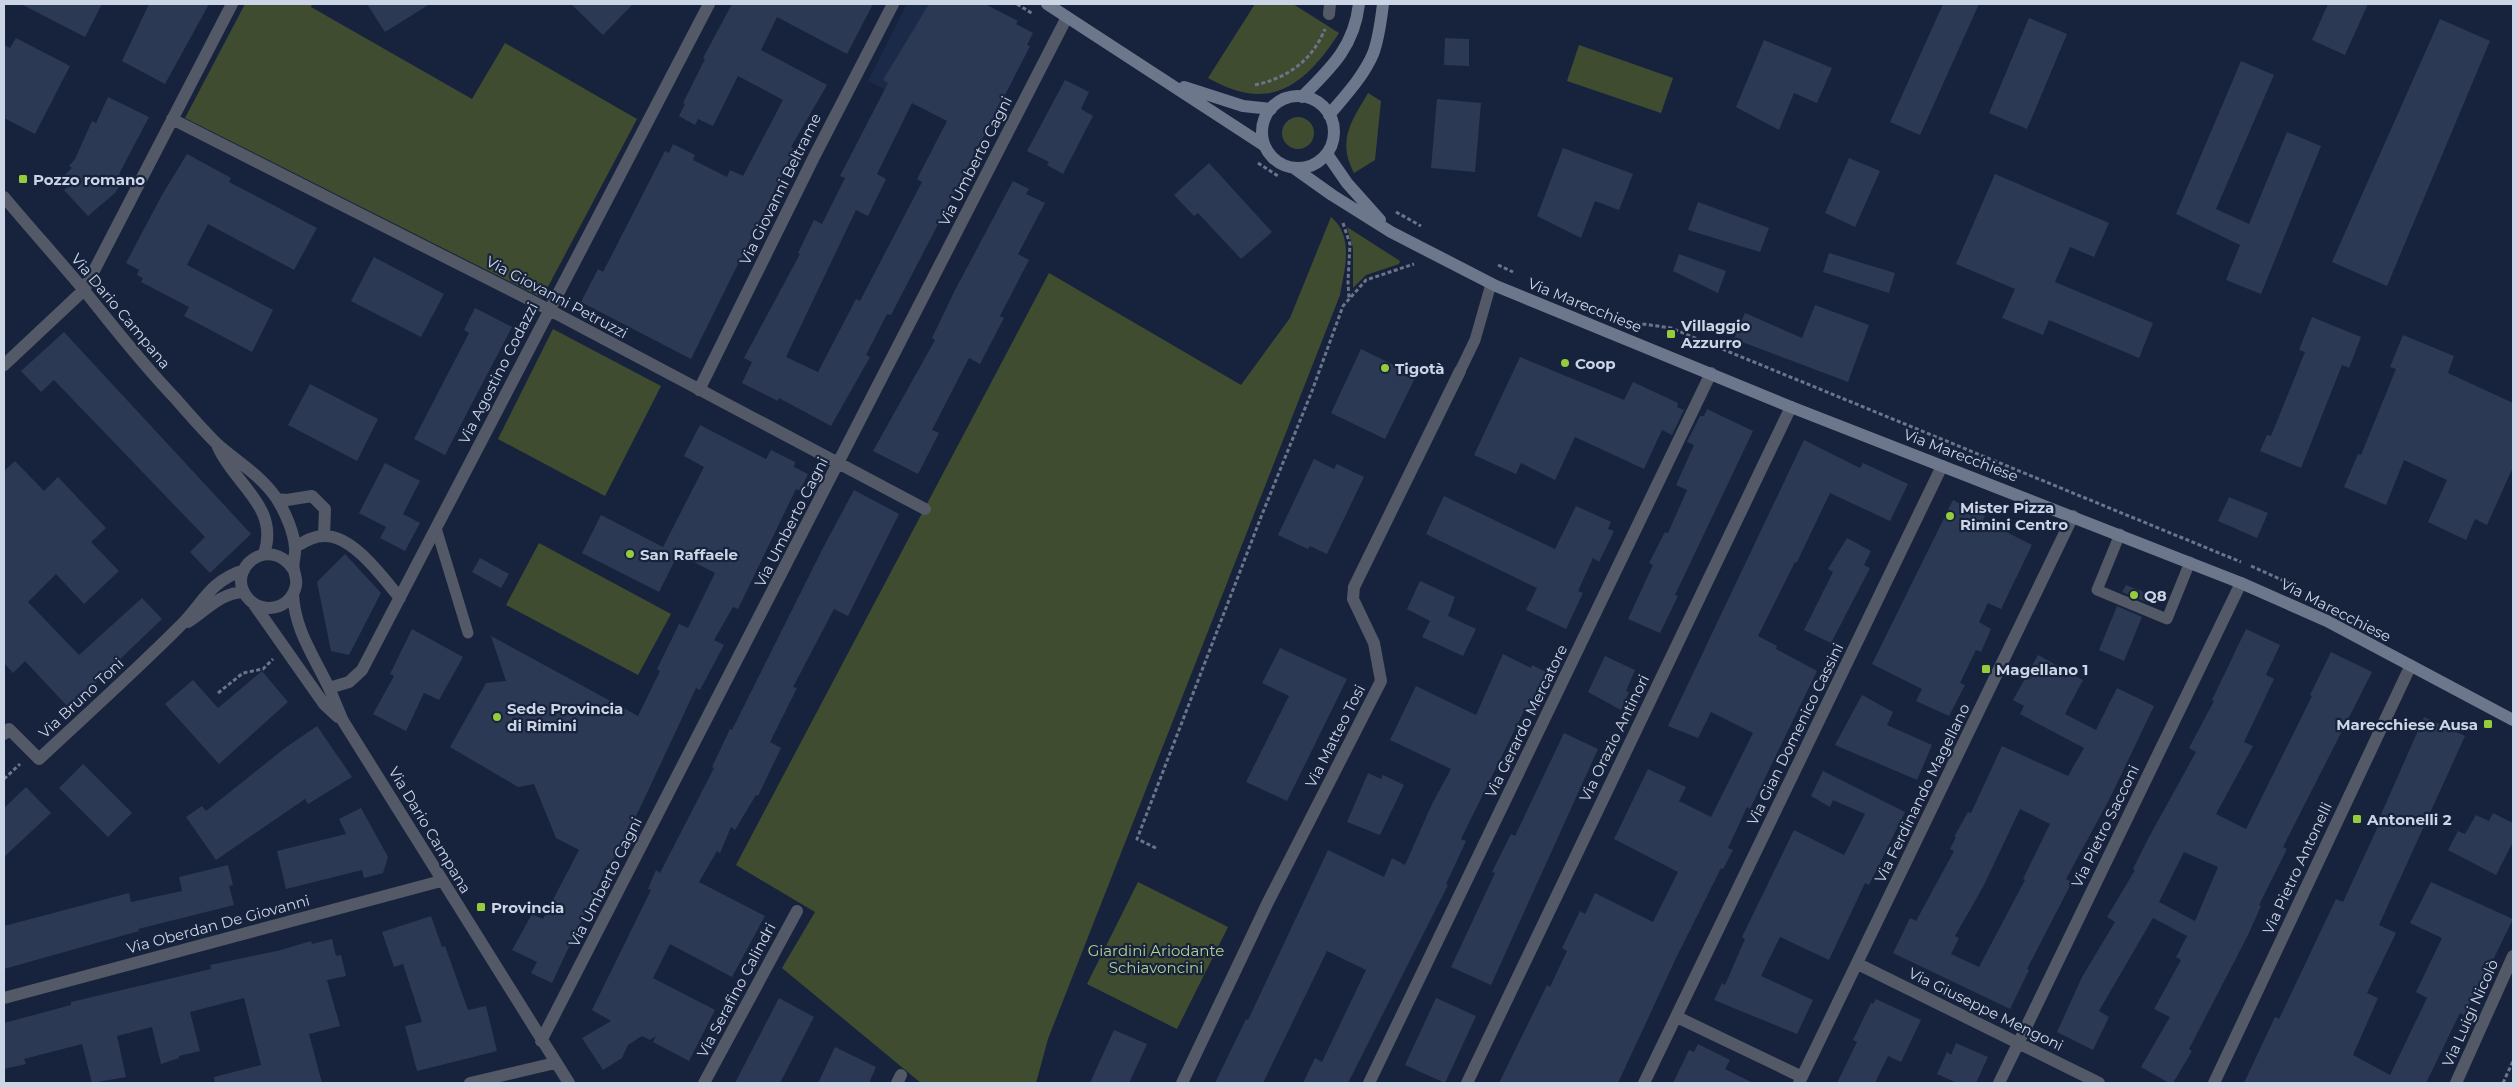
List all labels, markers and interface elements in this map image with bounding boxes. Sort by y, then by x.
street label: Via Umberto Cagni [934,93,1016,229]
street label: Via Giovanni Beltrame [735,110,825,268]
place label: Pozzo romano [33,170,145,189]
marker: Pozzo romano [17,173,29,185]
street label: Via Dario Campana [67,249,175,373]
street label: Via Giovanni Petruzzi [483,252,631,342]
street label: Via Marecchiese [1525,273,1645,337]
street label: Via Agostino Codazzi [454,299,542,447]
place label: Villaggio Azzurro [1680,316,1750,352]
marker: Villaggio Azzurro [1665,328,1677,340]
place label: Coop [1575,354,1616,373]
marker: Coop [1559,357,1571,369]
place label: Tigotà [1395,359,1445,378]
marker: Tigotà [1379,362,1391,374]
street label: Via Marecchiese [1901,424,2021,486]
street label: Via Umberto Cagni [750,454,832,590]
place label: Mister Pizza Rimini Centro [1960,498,2068,534]
marker: Mister Pizza Rimini Centro [1944,510,1956,522]
place label: San Raffaele [640,545,738,564]
marker: San Raffaele [624,548,636,560]
street label: Via Marecchiese [2278,574,2394,646]
place label: Q8 [2144,586,2167,605]
marker: Q8 [2128,589,2140,601]
street label: Via Gian Domenico Cassini [1743,640,1847,828]
street label: Via Gerardo Mercatore [1481,641,1571,801]
street label: Via Bruno Toni [35,654,127,742]
place label: Magellano 1 [1996,660,2088,679]
marker: Magellano 1 [1980,663,1992,675]
street label: Via Orazio Antinori [1575,671,1653,805]
street label: Via Matteo Tosi [1301,681,1369,791]
place label: Sede Provincia di Rimini [507,699,623,735]
street label: Via Ferdinando Magellano [1870,700,1974,886]
marker: Sede Provincia di Rimini [491,711,503,723]
place label: Marecchiese Ausa [2336,715,2478,734]
marker: Marecchiese Ausa [2482,718,2494,730]
street label: Via Pietro Sacconi [2067,761,2143,891]
street label: Via Dario Campana [385,763,475,897]
street label: Via Pietro Antonelli [2258,799,2336,937]
place label: Antonelli 2 [2366,810,2452,829]
marker: Antonelli 2 [2351,813,2363,825]
street label: Via Umberto Cagni [564,814,646,950]
street label: Via Oberdan De Giovanni [124,890,312,958]
place label: Provincia [491,898,564,917]
marker: Provincia [475,901,487,913]
street label: Via Serafino Calindri [692,919,780,1061]
park label: Giardini Ariodante Schiavoncini [1088,941,1224,977]
street label: Via Luigi Nicolò [2438,956,2502,1070]
street label: Via Giuseppe Mengoni [1906,963,2066,1055]

